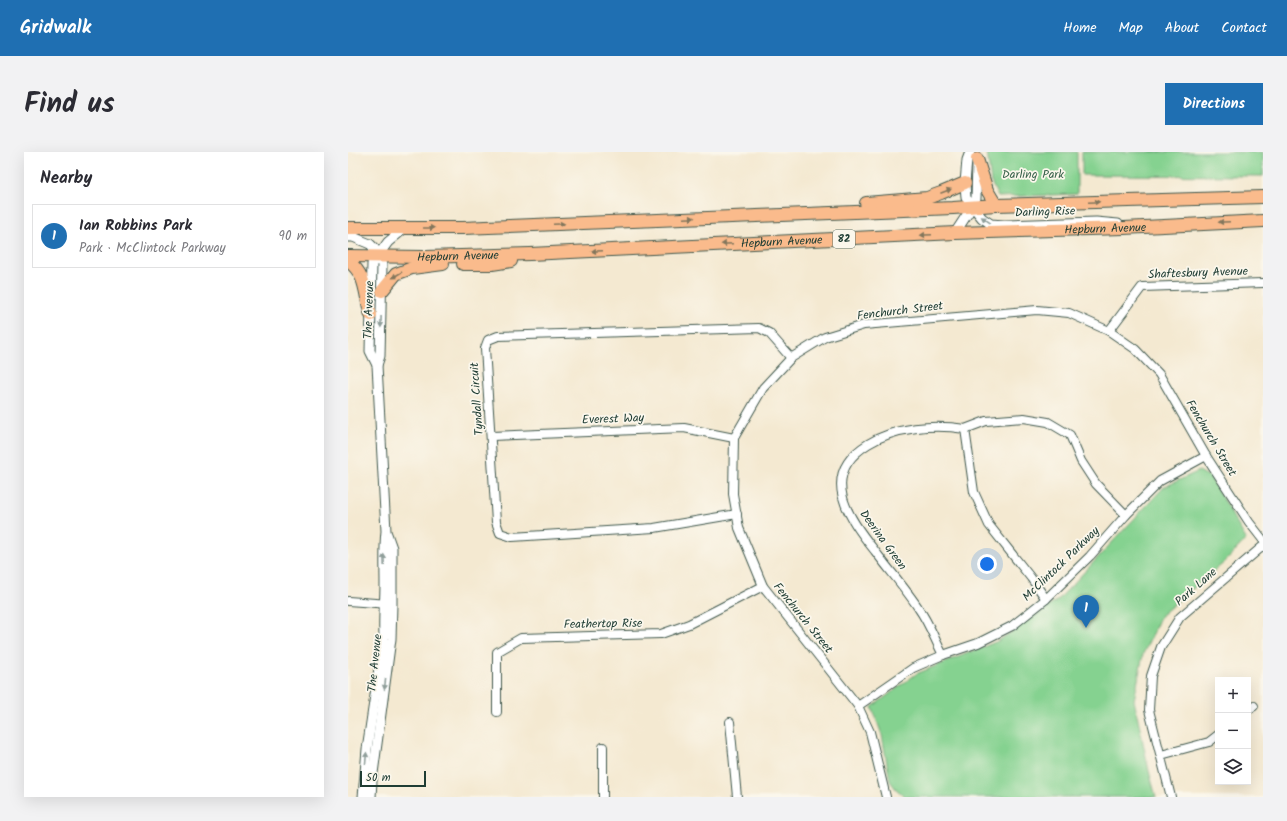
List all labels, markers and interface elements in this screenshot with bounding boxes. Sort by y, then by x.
text: Gridwalk [20,13,91,43]
text: Home [1063,17,1097,39]
text: Map [1119,17,1143,39]
text: About [1165,17,1199,39]
text: Contact [1221,17,1267,39]
text: Find us [24,82,115,127]
button: Directions [1165,83,1263,125]
text: Nearby [40,165,92,192]
park label: Darling Park [1002,165,1064,184]
one-way arrow [941,188,953,194]
one-way arrow [1088,198,1101,205]
street label: Darling Rise [1014,201,1076,223]
text: Ian Robbins Park [79,214,192,238]
one-way arrow [683,215,695,222]
one-way arrow [980,216,991,224]
street label: Hepburn Avenue [1064,217,1147,239]
one-way arrow [1218,219,1230,226]
one-way arrow [553,221,566,227]
one-way arrow [423,225,436,231]
text: 1 [52,226,56,247]
text: 90 m [279,226,307,247]
street label: Hepburn Avenue [740,230,824,253]
road number: 82 [833,230,855,248]
one-way arrow [919,232,932,238]
text: Park · McClintock Parkway [79,238,226,259]
one-way arrow [721,241,733,248]
street label: Hepburn Avenue [417,245,500,267]
one-way arrow [591,247,603,254]
street label: Shaftesbury Avenue [1148,262,1249,284]
one-way arrow [392,271,403,279]
street label: The Avenue [358,280,380,340]
street label: Fenchurch Street [856,296,944,326]
one-way arrow [378,316,384,329]
street label: Tyndall Circuit [465,361,489,436]
street label: Fenchurch Street [1181,396,1242,480]
street label: Everest Way [582,408,645,430]
street label: Deerina Green [855,506,911,574]
street label: McClintock Parkway [1018,522,1104,606]
one-way arrow [381,553,387,566]
your location [977,554,997,574]
street label: Park Lane [1171,563,1222,611]
street label: Fenchurch Street [768,578,838,658]
pin: 1 [1073,595,1099,628]
street label: Feathertop Rise [563,614,643,634]
street label: The Avenue [362,632,388,693]
map controls [1215,677,1251,785]
button: + [1215,677,1251,713]
one-way arrow [382,678,388,690]
button: − [1215,713,1251,749]
button: layers [1215,749,1251,785]
one-way arrow [363,752,370,764]
scale bar [360,769,426,788]
text: 50 m [366,769,391,787]

